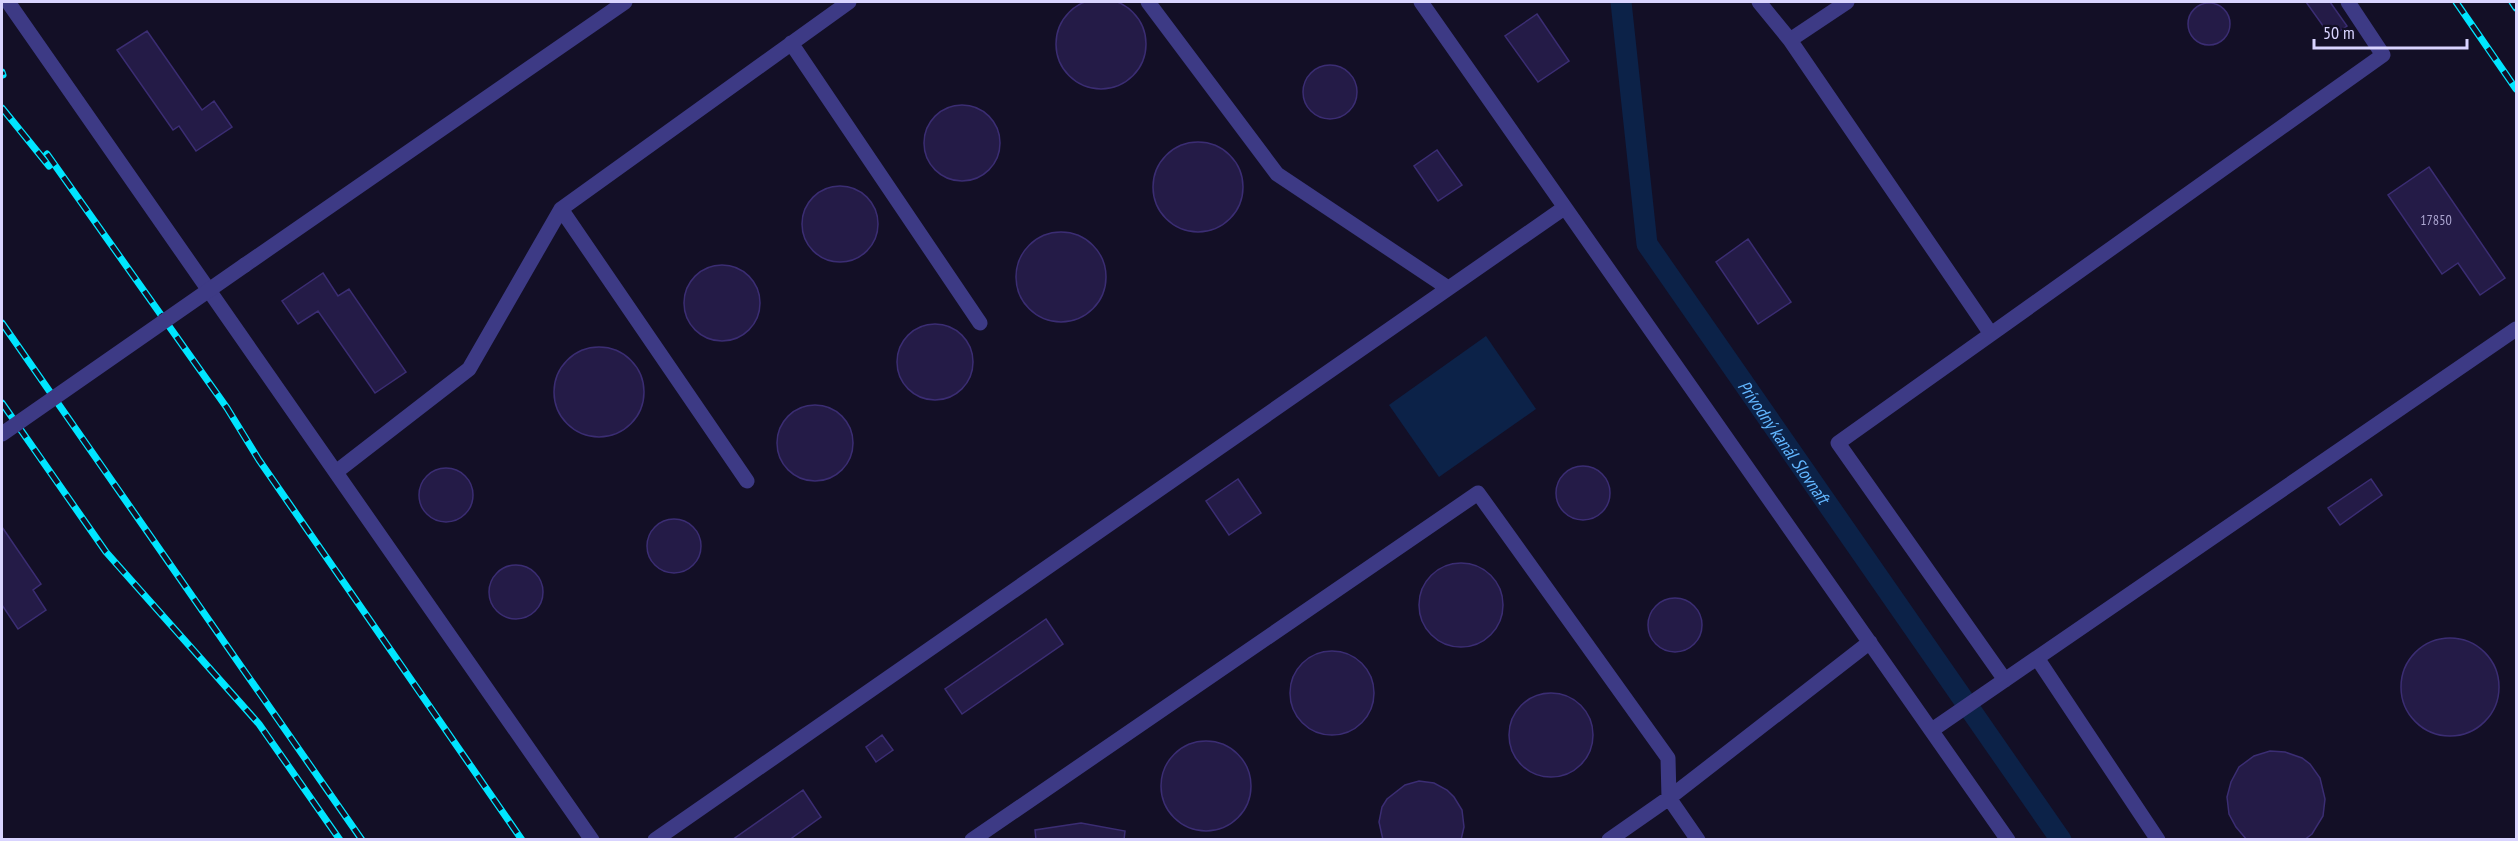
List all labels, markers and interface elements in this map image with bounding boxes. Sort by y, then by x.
scale bar [2314,12,2467,50]
text: 50 m [2323,21,2355,44]
house number: 17850 [2420,211,2452,229]
water label: Prívodný kanál Slovnaft [1733,375,1836,510]

